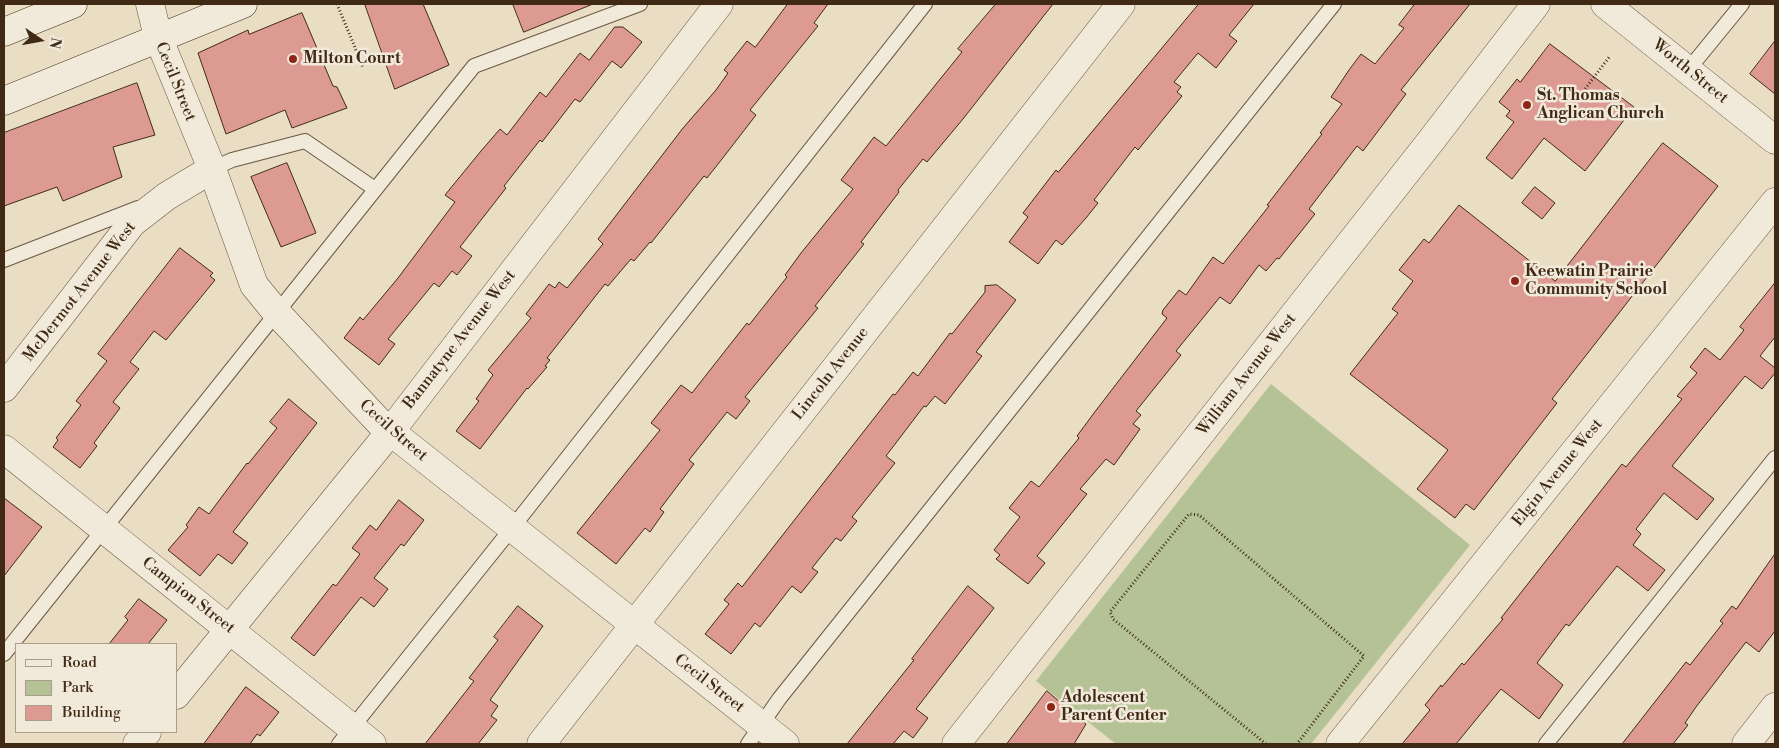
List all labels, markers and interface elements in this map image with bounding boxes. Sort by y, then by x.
north arrow [15,15,65,65]
text: N [45,36,65,50]
street label: Worth Street [1648,36,1732,108]
street label: Cecil Street [150,39,200,125]
place label: Milton Court [303,49,401,69]
marker: Milton Court [287,53,299,65]
place label: St. Thomas Anglican Church [1537,86,1664,124]
marker: St. Thomas Anglican Church [1521,99,1533,111]
street label: McDermot Avenue West [19,218,141,366]
place label: Keewatin Prairie Community School [1525,262,1667,300]
street label: Bannatyne Avenue West [400,267,520,413]
marker: Keewatin Prairie Community School [1509,275,1521,287]
street label: William Avenue West [1193,310,1301,440]
street label: Lincoln Avenue [789,324,873,424]
street label: Cecil Street [355,396,431,466]
street label: Elgin Avenue West [1509,415,1607,531]
street label: Campion Street [138,554,238,638]
legend [15,643,178,733]
street label: Cecil Street [670,651,748,717]
text: Road [62,653,97,672]
text: Park [62,678,93,697]
place label: Adolescent Parent Center [1061,688,1167,726]
marker: Adolescent Parent Center [1045,701,1057,713]
text: Building [62,703,121,722]

